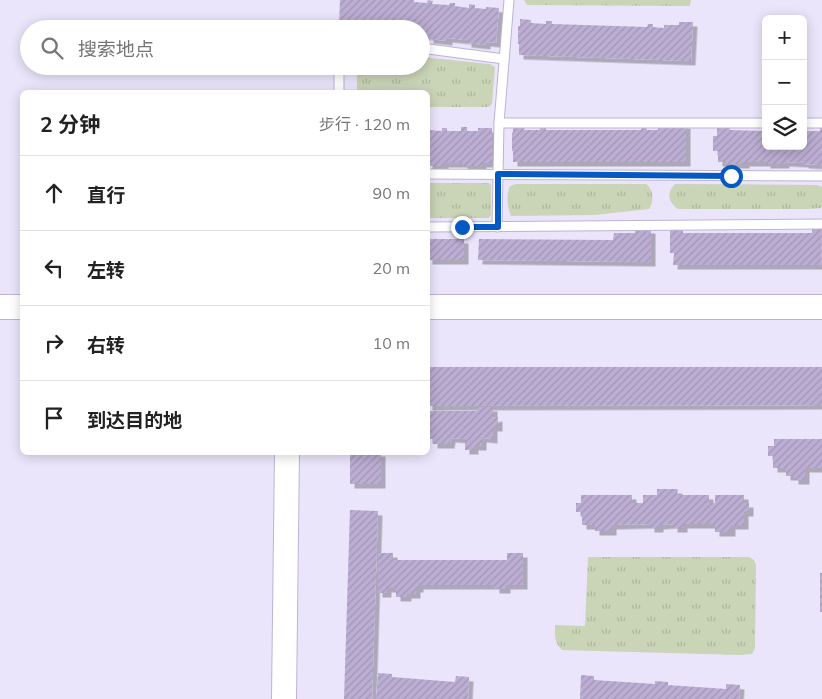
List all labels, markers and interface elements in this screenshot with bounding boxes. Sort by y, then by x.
map controls [762,15,807,150]
button: + [762,15,807,60]
search box [20,20,430,75]
icon: search [38,34,66,62]
text: 搜索地点 [78,37,154,61]
button: − [762,60,807,105]
button: layers [762,105,807,150]
text: 2 分钟 [40,111,100,137]
text: 步行 · 120 m [319,114,410,134]
route start [720,165,743,188]
icon: ahead [40,179,68,207]
text: 直行 [87,183,125,207]
text: 90 m [373,183,410,203]
route end [451,216,474,239]
icon: left [40,254,68,282]
text: 左转 [87,258,125,282]
text: 20 m [373,258,410,278]
icon: right [40,329,68,357]
text: 右转 [87,333,125,357]
text: 10 m [373,333,410,353]
icon: arrive [40,404,68,432]
text: 到达目的地 [87,408,182,432]

